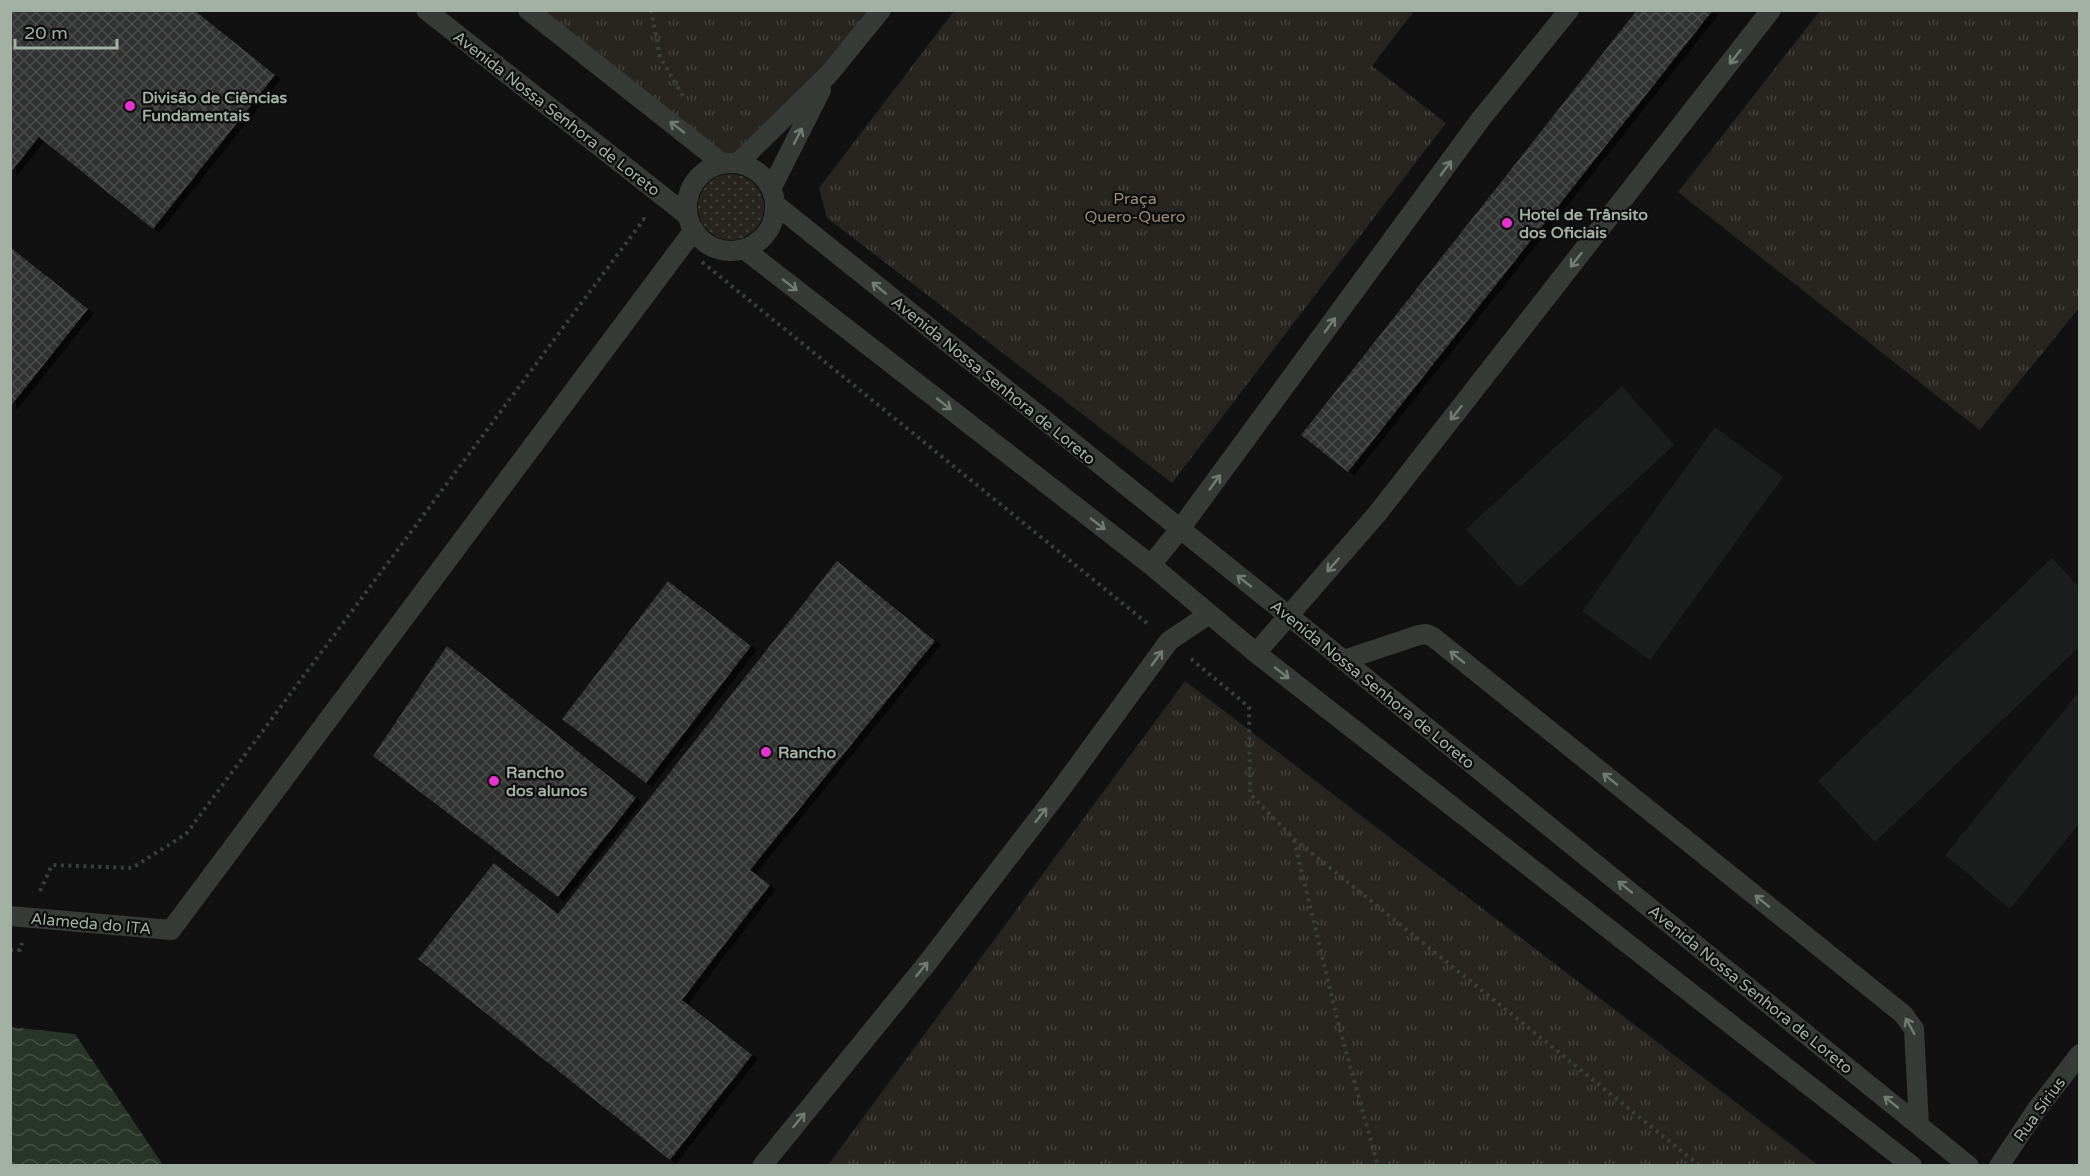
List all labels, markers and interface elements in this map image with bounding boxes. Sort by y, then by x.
scale bar [15,12,117,50]
text: 20 m [24,22,68,44]
street label: Avenida Nossa Senhora de Loreto [449,27,664,201]
one-way arrow [1728,48,1741,64]
place label: Divisão de Ciências Fundamentais [142,88,288,126]
marker: Divisão de Ciências Fundamentais [123,99,137,113]
one-way arrow [669,121,685,134]
one-way arrow [792,128,804,146]
one-way arrow [1439,160,1452,176]
park label: Praça Quero-Quero [1084,189,1186,227]
place label: Hotel de Trânsito dos Oficiais [1519,205,1648,243]
marker: Hotel de Trânsito dos Oficiais [1500,216,1514,230]
one-way arrow [1569,252,1582,268]
one-way arrow [782,278,798,291]
one-way arrow [872,281,887,295]
street label: Avenida Nossa Senhora de Loreto [887,292,1100,469]
one-way arrow [1324,317,1336,333]
one-way arrow [936,398,952,411]
one-way arrow [1449,405,1462,421]
one-way arrow [1209,474,1221,490]
one-way arrow [1090,517,1106,530]
one-way arrow [1326,557,1340,572]
one-way arrow [1236,574,1252,587]
street label: Avenida Nossa Senhora de Loreto [1266,596,1479,773]
one-way arrow [1151,650,1163,666]
one-way arrow [1450,650,1466,663]
one-way arrow [1274,666,1290,679]
place label: Rancho [778,743,836,763]
marker: Rancho [759,745,773,759]
place label: Rancho dos alunos [506,763,588,801]
one-way arrow [1602,772,1618,785]
marker: Rancho dos alunos [487,774,501,788]
one-way arrow [1035,807,1047,823]
one-way arrow [1617,881,1633,894]
one-way arrow [1754,894,1770,907]
street label: Avenida Nossa Senhora de Loreto [1644,901,1857,1078]
street label: Alameda do ITA [30,909,152,939]
one-way arrow [915,962,929,977]
one-way arrow [1904,1018,1916,1035]
street label: Rua Sírius [2010,1073,2070,1146]
one-way arrow [1884,1096,1900,1109]
one-way arrow [792,1112,805,1128]

